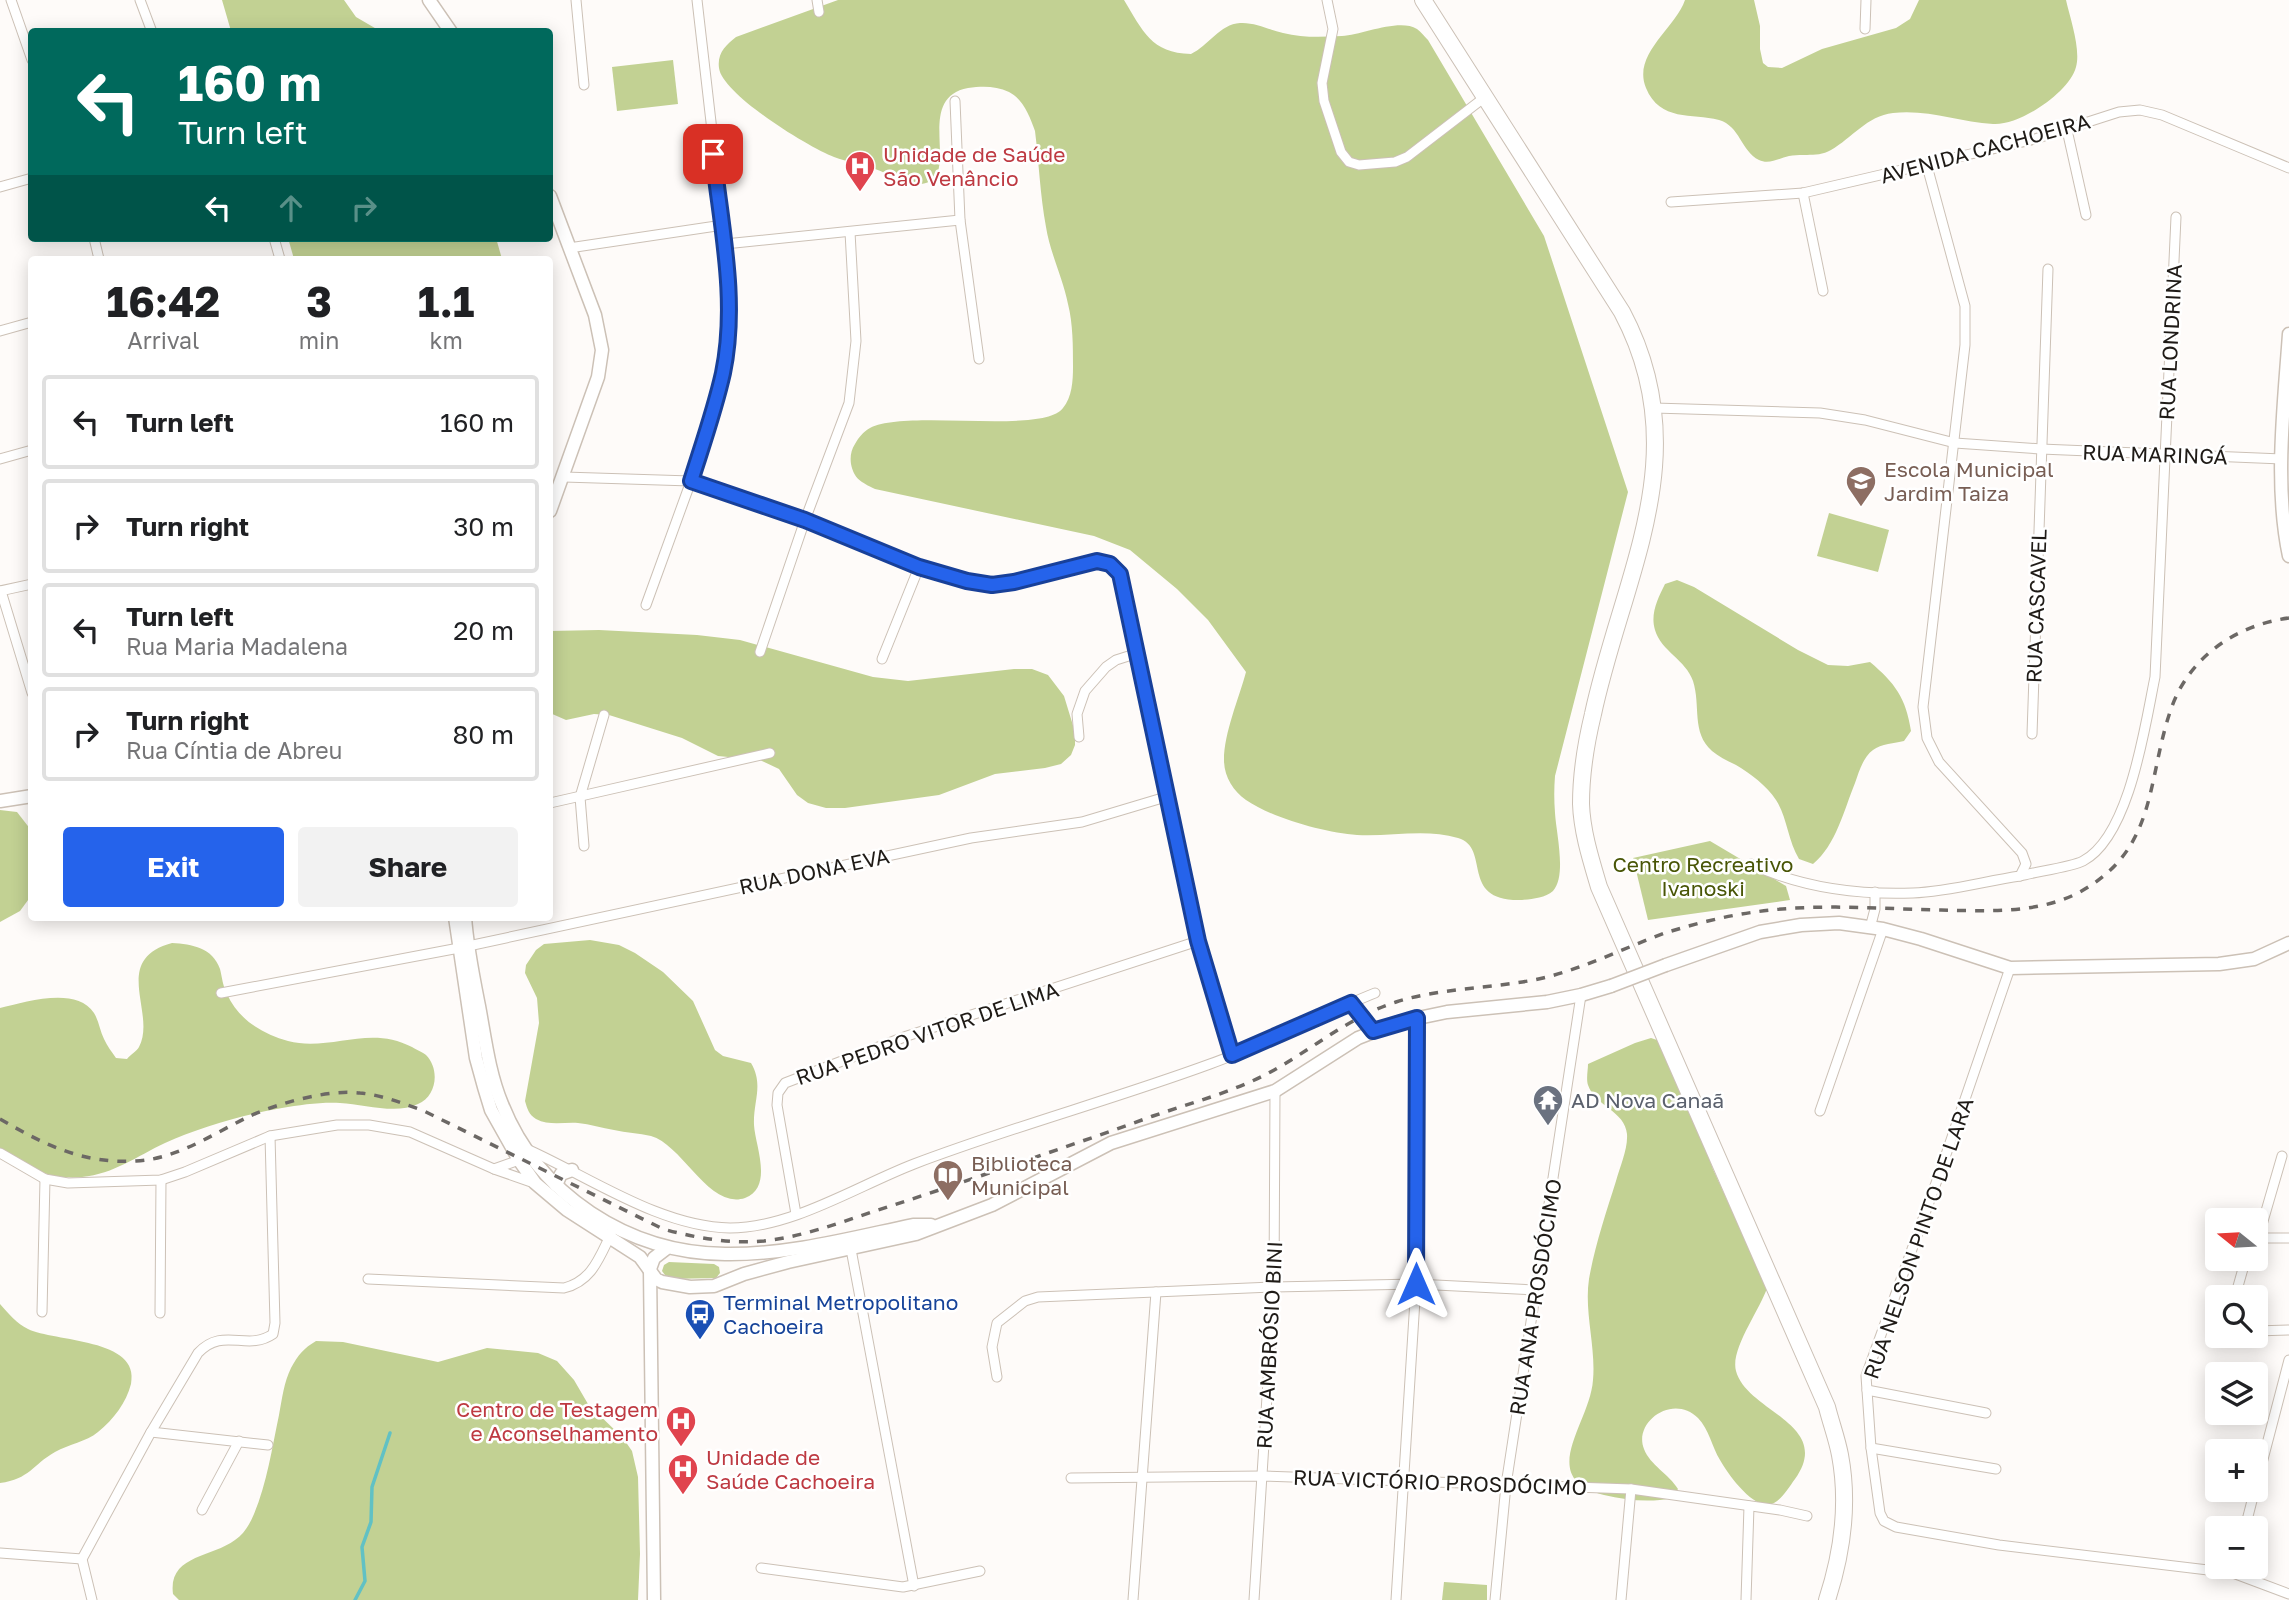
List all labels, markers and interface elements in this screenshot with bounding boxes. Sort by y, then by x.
text: 160 m [178,53,321,112]
icon: left [63,56,154,147]
street label: AVENIDA CACHOEIRA [1877,107,2093,189]
text: Turn left [178,113,307,151]
pin [683,124,743,184]
icon: arrive [694,135,732,173]
place label: Unidade de Saúde São Venâncio [883,141,1065,191]
hospital icon: Unidade de Saúde São Venâncio [843,149,877,193]
icon: left [199,189,237,227]
icon: ahead [272,189,310,227]
icon: right [345,189,383,227]
street label: RUA LONDRINA [2153,263,2187,421]
text: 16:42 [107,276,220,326]
text: 3 [306,276,332,326]
text: 1.1 [418,276,475,326]
text: Arrival [127,326,199,354]
text: min [299,326,339,354]
text: km [429,326,463,354]
icon: left [67,403,105,441]
text: Turn left [126,407,234,438]
text: 160 m [440,407,514,438]
street label: RUA MARINGÁ [2082,438,2228,470]
place label: Escola Municipal Jardim Taiza [1884,456,2054,506]
school or university icon: Escola Municipal Jardim Taiza [1844,464,1878,508]
icon: right [67,507,105,545]
text: Turn right [126,511,249,542]
text: 30 m [453,511,514,542]
street label: RUA CASCAVEL [2020,528,2052,683]
text: Turn left [126,601,234,632]
icon: left [67,611,105,649]
text: 20 m [453,615,514,646]
text: Rua Maria Madalena [126,632,348,660]
text: Turn right [126,705,249,736]
icon: right [67,715,105,753]
text: 80 m [453,719,514,750]
text: Rua Cíntia de Abreu [126,736,342,764]
button: Exit [63,827,284,907]
button: Share [298,827,518,907]
street label: RUA DONA EVA [737,842,891,900]
park label: Centro Recreativo Ivanoski [1613,851,1793,901]
street label: RUA PEDRO VITOR DE LIMA [792,976,1062,1090]
temple icon: AD Nova Canaã [1531,1083,1565,1127]
place label: AD Nova Canaã [1571,1087,1724,1113]
street label: RUA NELSON PINTO DE LARA [1858,1094,1978,1382]
place label: Biblioteca Municipal [971,1150,1072,1200]
library icon: Biblioteca Municipal [931,1158,965,1202]
street label: RUA ANA PROSDÓCIMO [1503,1177,1567,1417]
north arrow [2205,1208,2268,1270]
map controls [2205,1208,2268,1579]
street label: RUA AMBRÓSIO BINI [1251,1240,1287,1450]
position arrow [1379,1247,1453,1321]
button: search [2205,1285,2268,1348]
place label: Terminal Metropolitano Cachoeira [723,1289,958,1339]
bus stop icon: Terminal Metropolitano Cachoeira [683,1297,717,1341]
button: layers [2205,1362,2268,1425]
place label: Centro de Testagem e Aconselhamento [456,1396,658,1446]
hospital icon: Centro de Testagem e Aconselhamento [664,1404,698,1448]
button: + [2205,1439,2268,1502]
place label: Unidade de Saúde Cachoeira [706,1444,875,1494]
hospital icon: Unidade de Saúde Cachoeira [666,1452,700,1496]
street label: RUA VICTÓRIO PROSDÓCIMO [1293,1464,1587,1500]
button: − [2205,1516,2268,1579]

